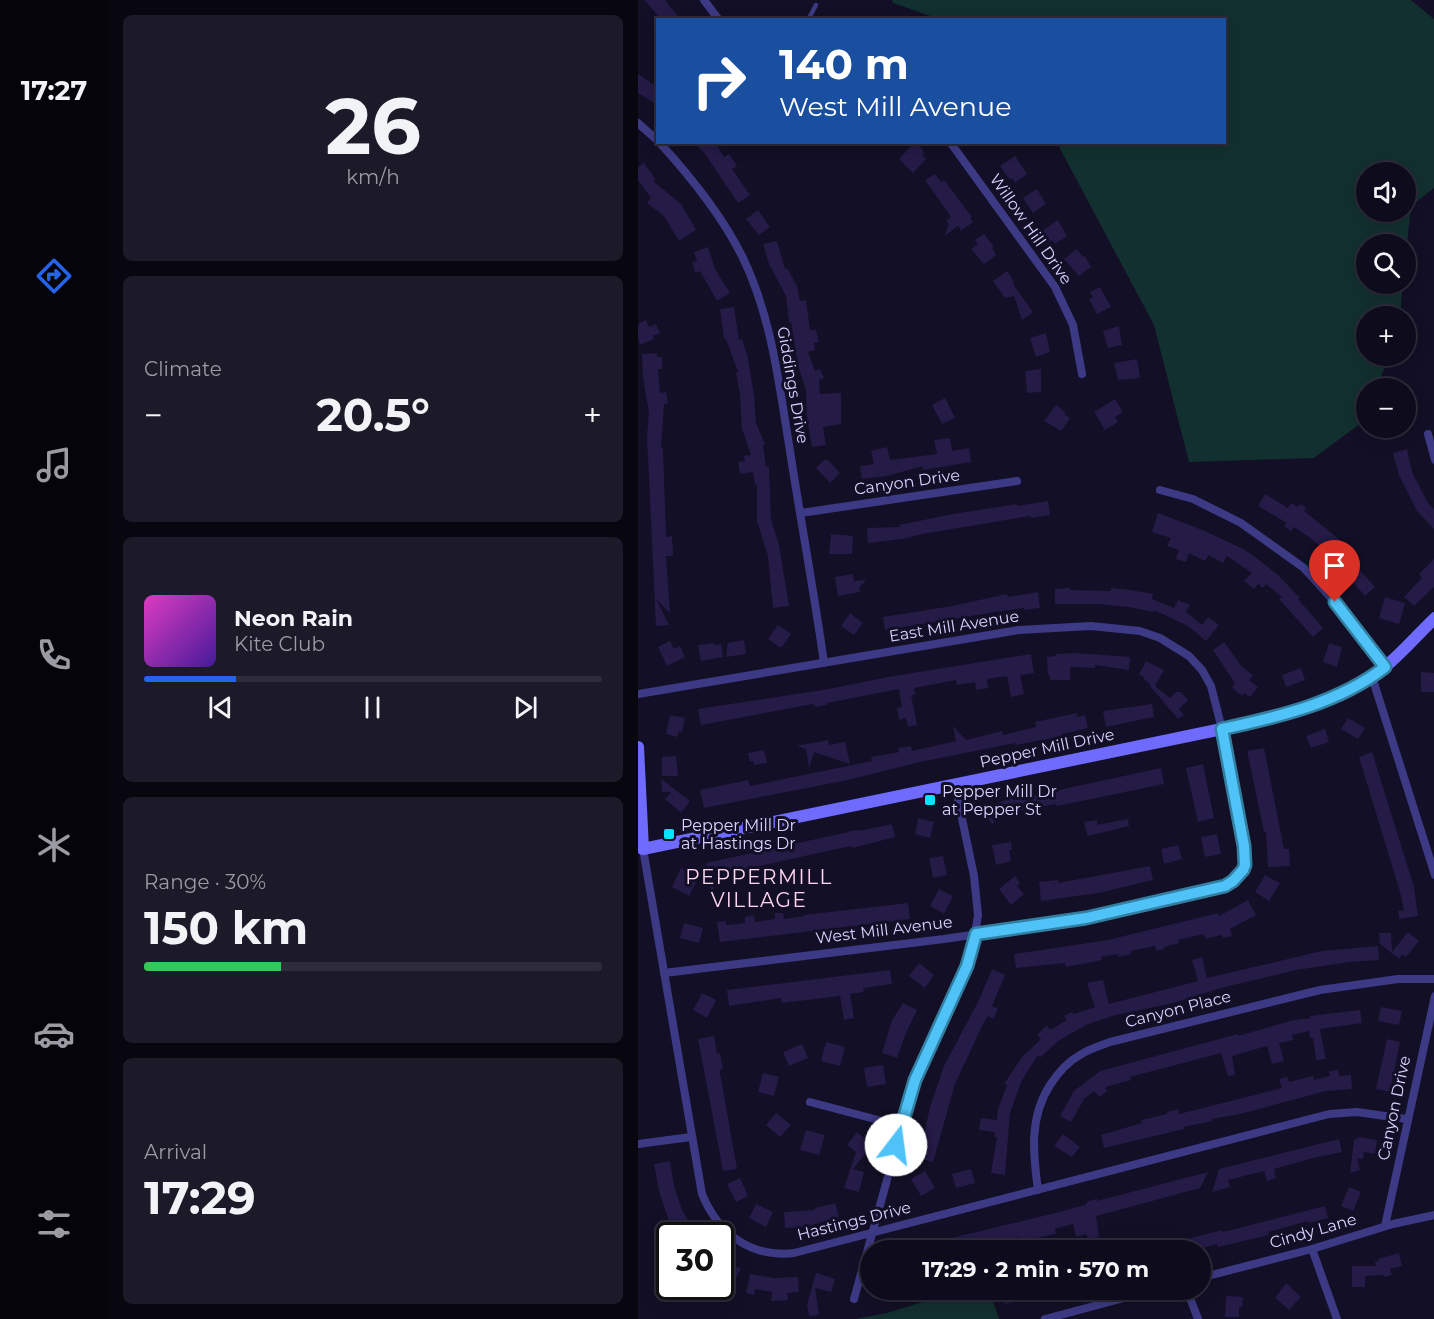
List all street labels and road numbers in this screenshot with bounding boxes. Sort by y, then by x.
street label: Willow Hill Drive [986,170,1076,288]
street label: Giddings Drive [773,325,813,445]
street label: Canyon Drive [853,465,961,499]
street label: East Mill Avenue [888,606,1020,646]
street label: Pepper Mill Drive [978,724,1116,772]
street label: West Mill Avenue [814,912,954,948]
street label: Canyon Place [1123,987,1233,1031]
street label: Canyon Drive [1374,1054,1414,1162]
street label: Hastings Drive [795,1198,913,1244]
street label: Cindy Lane [1267,1210,1359,1252]

